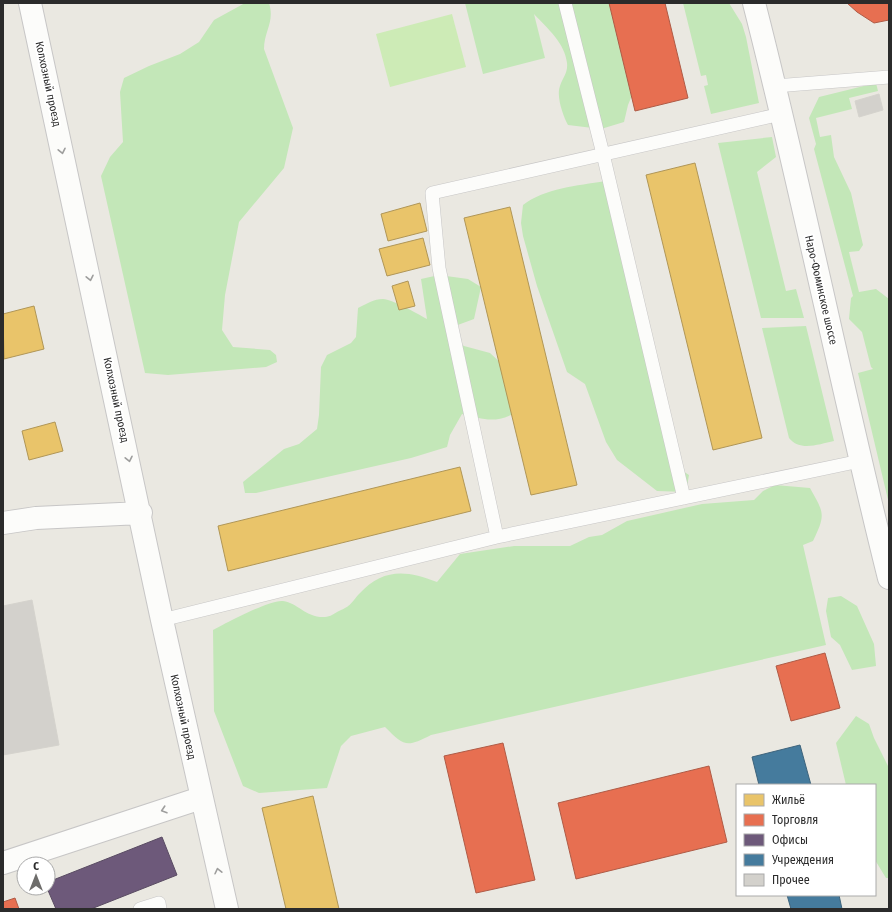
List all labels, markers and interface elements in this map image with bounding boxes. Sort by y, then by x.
street label: Колхозный проезд [33,40,63,128]
one-way arrow [58,147,66,154]
street label: Наро-Фоминское шоссе [802,234,840,346]
one-way arrow [85,275,93,281]
street label: Колхозный проезд [101,356,131,444]
one-way arrow [124,456,132,463]
street label: Колхозный проезд [168,673,198,761]
legend [736,784,876,896]
text: Жильё [772,793,805,807]
one-way arrow [161,805,168,814]
text: Торговля [772,813,818,827]
text: Офисы [772,833,808,847]
text: Учреждения [771,853,834,867]
north arrow [16,856,56,896]
text: С [33,860,39,873]
one-way arrow [215,868,223,874]
text: Прочее [772,873,810,887]

